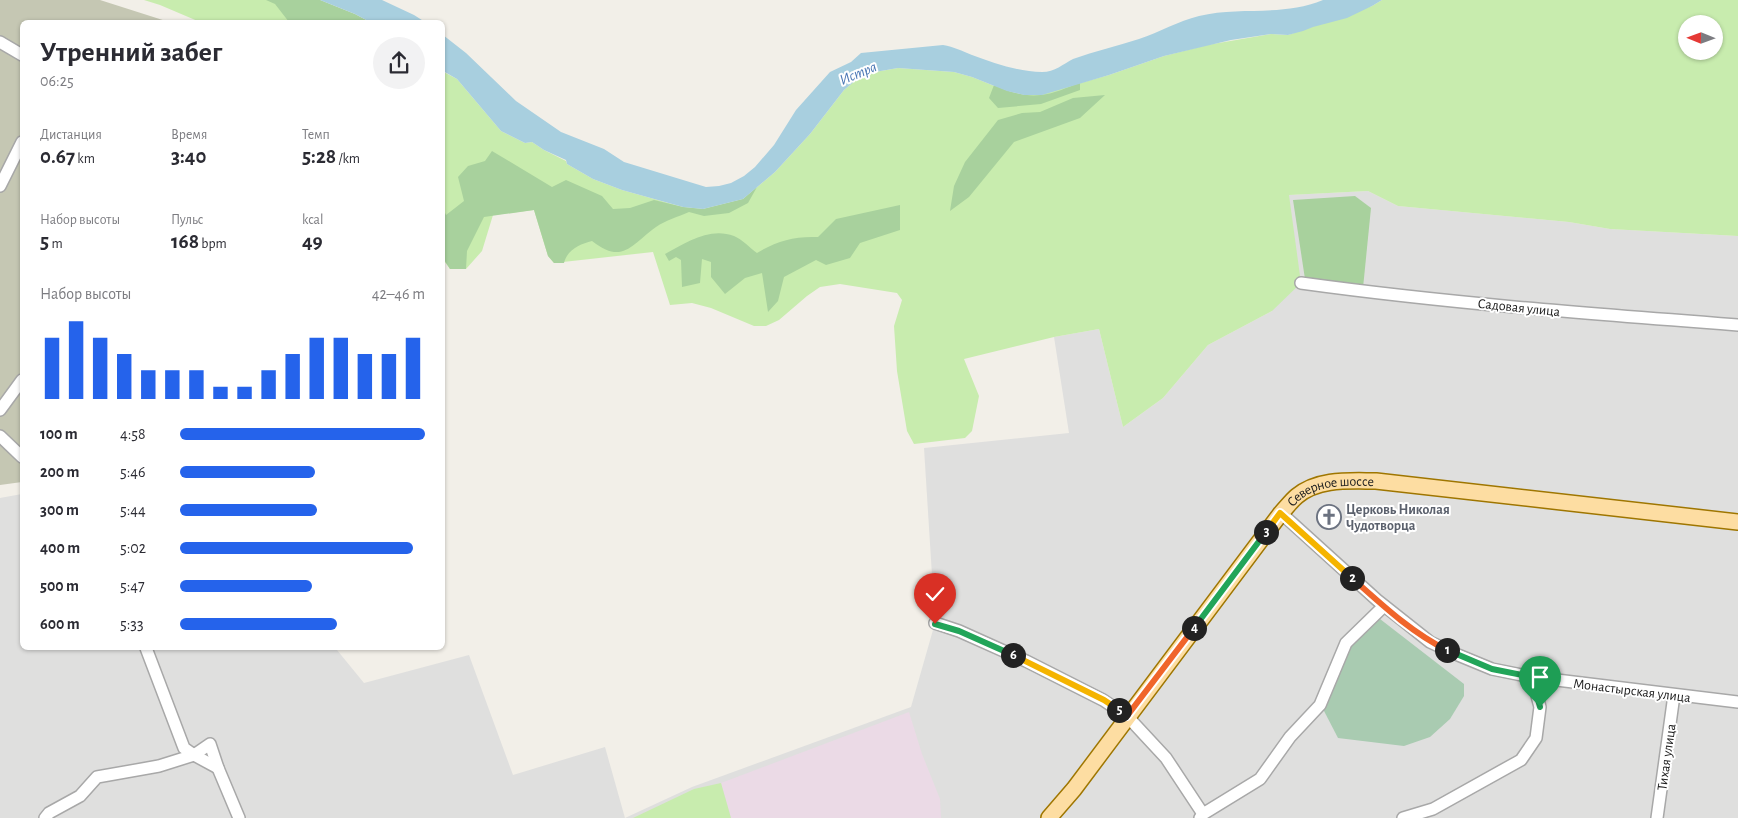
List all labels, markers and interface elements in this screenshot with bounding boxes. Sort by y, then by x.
north arrow [1678,15,1722,60]
map controls [1678,15,1723,60]
button: share [373,37,425,89]
text: Утренний забег [40,39,222,67]
water label: Истра [838,59,879,88]
text: 06:25 [40,73,74,89]
text: Дистанция [40,128,102,142]
text: Время [171,128,207,142]
text: Темп [302,128,330,142]
text: 0.67 [40,146,75,167]
text: 3:40 [171,146,206,167]
text: 5:28 [302,146,336,167]
text: km [75,152,95,166]
text: /km [336,152,360,166]
text: Набор высоты [40,213,120,227]
text: Пульс [171,213,204,227]
text: kcal [302,213,323,227]
text: 5 [40,231,49,252]
text: 168 [171,231,199,252]
text: 49 [302,231,323,252]
text: m [49,237,63,251]
text: bpm [199,237,227,251]
text: Набор высоты [40,286,131,302]
text: 42–46 m [372,286,425,302]
street label: Садовая улица [1477,297,1561,319]
text: 100 m [40,426,78,442]
text: 4:58 [120,426,146,442]
text: 200 m [40,464,80,480]
text: 5:46 [120,464,146,480]
street label: Северное шоссе [1285,475,1374,509]
text: 300 m [40,502,79,518]
text: 5:44 [120,502,146,518]
place label: Церковь Николая Чудотворца [1346,503,1450,533]
church icon: Церковь Николая Чудотворца [1316,504,1342,530]
pin: 3 [1254,520,1278,544]
text: 3 [1263,525,1270,539]
text: 400 m [40,540,80,556]
text: 5:02 [120,540,146,556]
pin: 2 [1340,566,1364,590]
text: 2 [1349,571,1356,585]
pin [914,573,956,624]
text: 500 m [40,578,79,594]
text: 5:47 [120,578,145,594]
icon: check [921,580,949,608]
text: 600 m [40,616,80,632]
text: 5:33 [120,616,144,632]
pin: 4 [1182,616,1206,640]
text: 4 [1191,621,1198,635]
pin: 1 [1434,638,1460,662]
pin: 6 [1000,642,1026,668]
text: 1 [1445,643,1450,657]
text: 6 [1010,648,1017,662]
pin [1519,656,1561,707]
icon: arrive [1526,663,1554,691]
street label: Монастырская улица [1572,677,1692,705]
pin: 5 [1106,698,1132,722]
text: 5 [1116,703,1123,717]
street label: Тихая улица [1655,722,1679,792]

